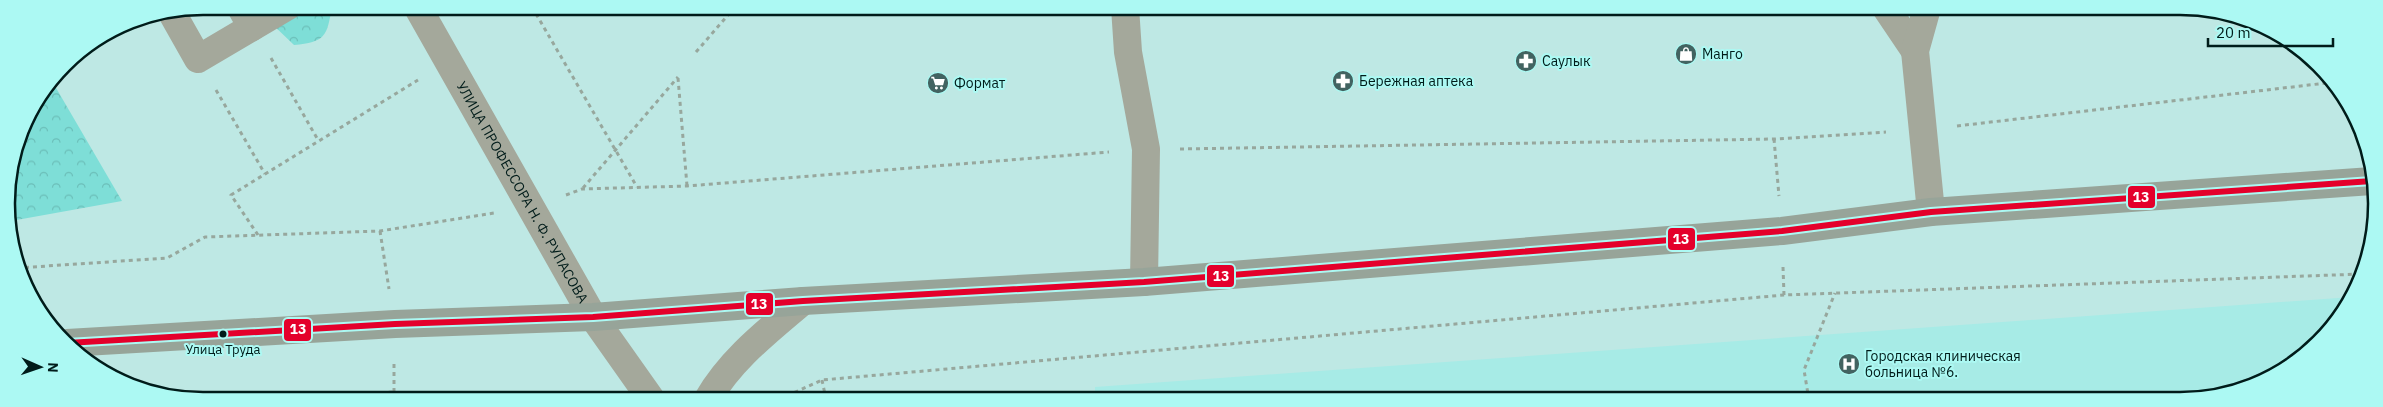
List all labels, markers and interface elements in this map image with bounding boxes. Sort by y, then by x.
scale bar [2208,15,2333,47]
text: 20 m [2216,23,2251,42]
shop icon: Манго [1674,42,1698,66]
place label: Манго [1702,45,1743,63]
pharmacy icon: Саулык [1514,49,1538,73]
place label: Саулык [1542,52,1591,70]
pharmacy icon: Бережная аптека [1331,69,1355,93]
supermarket icon: Формат [926,71,950,95]
place label: Бережная аптека [1359,72,1474,90]
place label: Формат [954,74,1006,92]
street label: УЛИЦА ПРОФЕССОРА Н. Ф. РУПАСОВА [453,78,592,306]
line badge: 13 [2127,185,2156,209]
text: 13 [2133,188,2149,206]
line badge: 13 [1667,227,1696,251]
text: 13 [1673,230,1689,248]
line badge: 13 [1206,264,1235,288]
text: 13 [1213,267,1229,285]
line badge: 13 [745,292,774,316]
text: 13 [751,295,767,313]
line badge: 13 [283,318,312,342]
text: 13 [290,320,306,338]
marker: Улица Труда [218,329,228,339]
place label: Улица Труда [185,341,261,358]
north arrow [15,342,65,392]
place label: Городская клиническая больница №6. [1865,347,2021,381]
hospital icon: Городская клиническая больница №6. [1837,352,1861,376]
text: N [44,362,62,373]

